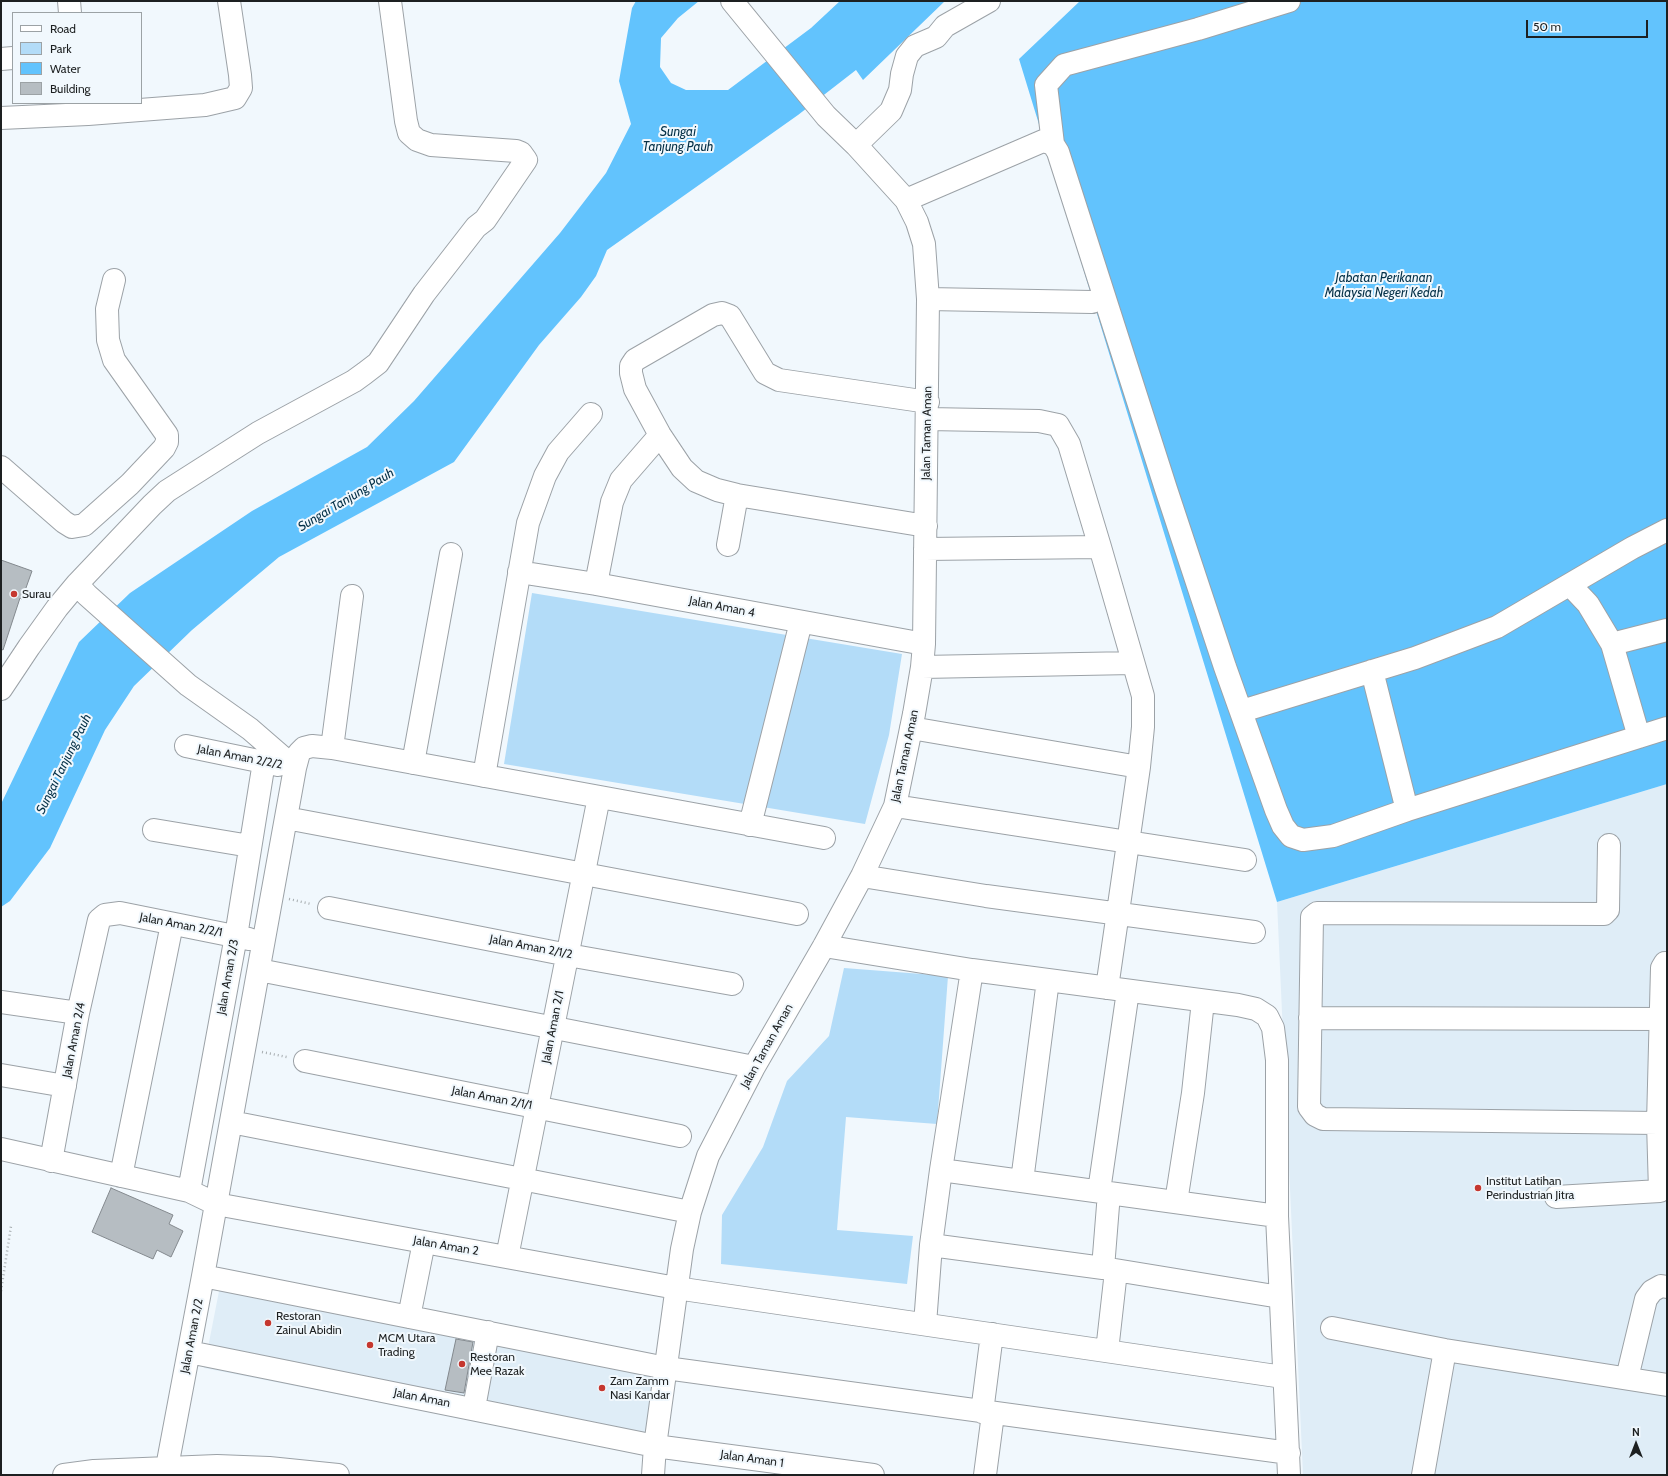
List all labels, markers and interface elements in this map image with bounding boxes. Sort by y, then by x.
legend [12,12,142,104]
scale bar [1528,12,1650,38]
text: 50 m [1533,19,1561,34]
text: Road [50,21,76,36]
text: Park [50,41,72,56]
text: Water [50,61,80,76]
text: Building [50,81,91,96]
water label: Sungai Tanjung Pauh [643,124,713,155]
water label: Jabatan Perikanan Malaysia Negeri Kedah [1325,270,1443,301]
street label: Jalan Taman Aman [919,386,935,480]
water label: Sungai Tanjung Pauh [295,465,397,535]
place label: Surau [22,587,51,601]
marker: Surau [9,589,19,599]
street label: Jalan Aman 4 [688,594,756,620]
street label: Jalan Taman Aman [888,708,922,804]
water label: Sungai Tanjung Pauh [33,711,95,817]
street label: Jalan Aman 2/2/2 [196,742,284,772]
street label: Jalan Aman 2/2/1 [138,910,224,940]
street label: Jalan Aman 2/1/2 [488,932,574,962]
street label: Jalan Aman 2/3 [214,938,242,1016]
street label: Jalan Aman 2/1 [539,989,567,1065]
street label: Jalan Aman 2/4 [60,1001,88,1079]
street label: Jalan Taman Aman [738,1001,796,1091]
street label: Jalan Aman 2/1/1 [451,1083,533,1113]
place label: Institut Latihan Perindustrian Jitra [1486,1174,1574,1202]
marker: Institut Latihan Perindustrian Jitra [1473,1183,1483,1193]
street label: Jalan Aman 2 [412,1233,480,1259]
street label: Jalan Aman 2/2 [178,1297,206,1375]
place label: Restoran Zainul Abidin [276,1309,342,1337]
marker: Restoran Zainul Abidin [263,1318,273,1328]
place label: MCM Utara Trading [378,1331,435,1359]
marker: MCM Utara Trading [365,1340,375,1350]
place label: Restoran Mee Razak [470,1350,524,1378]
marker: Restoran Mee Razak [457,1359,467,1369]
place label: Zam Zamm Nasi Kandar [610,1374,670,1402]
marker: Zam Zamm Nasi Kandar [597,1383,607,1393]
street label: Jalan Aman [393,1385,451,1411]
north arrow [1616,1424,1656,1464]
text: N [1632,1425,1640,1439]
street label: Jalan Aman 1 [719,1447,785,1471]

